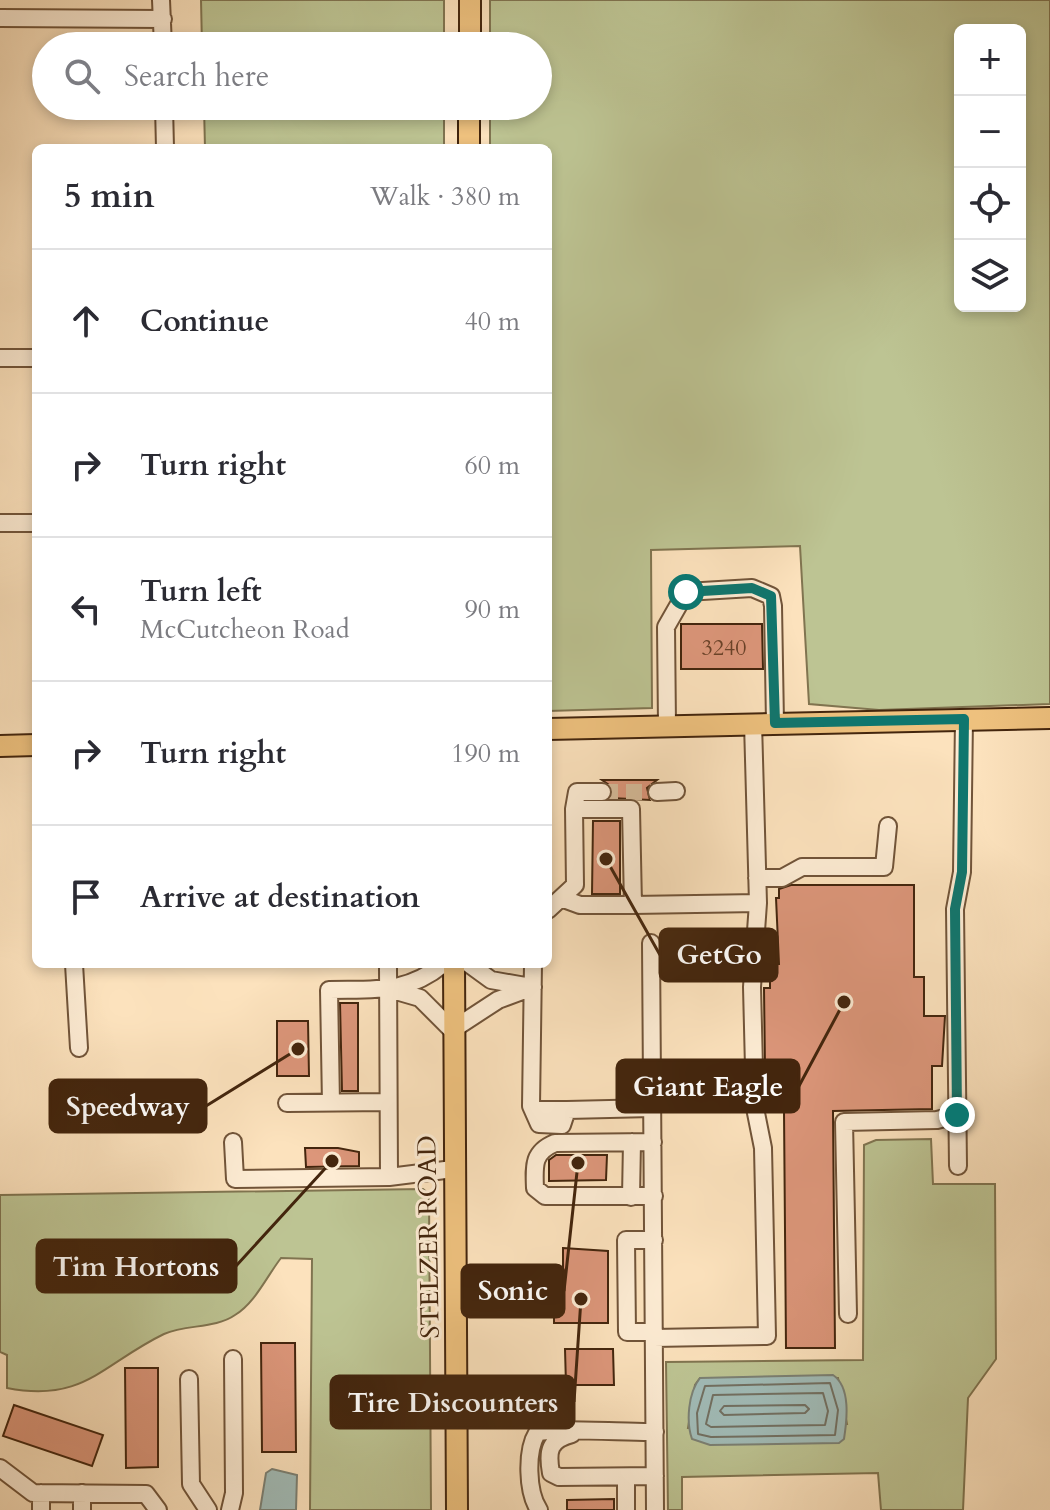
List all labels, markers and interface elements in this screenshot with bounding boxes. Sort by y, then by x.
map controls [954,24,1026,312]
button: + [954,24,1026,96]
search box [32,32,552,120]
icon: search [60,54,104,98]
text: Search here [124,56,269,97]
button: − [954,96,1026,168]
button: locate [954,168,1026,240]
text: 5 min [64,173,155,219]
text: Walk · 380 m [370,179,520,214]
button: layers [954,240,1026,312]
icon: ahead [64,299,108,343]
text: Continue [140,301,269,342]
text: 40 m [464,304,520,339]
icon: right [64,443,108,487]
text: Turn right [140,445,286,486]
text: 60 m [464,448,520,483]
text: Turn left [140,571,262,612]
route start [668,574,704,610]
icon: left [64,587,108,631]
text: 90 m [464,592,520,627]
text: McCutcheon Road [140,612,350,647]
house number: 3240 [701,633,747,663]
icon: right [64,731,108,775]
text: Turn right [140,733,286,774]
text: 190 m [451,736,520,771]
icon: arrive [64,875,108,919]
text: Arrive at destination [140,877,420,918]
callout: GetGo [660,929,777,981]
text: GetGo [676,936,762,974]
callout: Giant Eagle [617,1060,799,1112]
text: Giant Eagle [633,1068,783,1106]
callout: Speedway [50,1080,206,1132]
text: Speedway [66,1088,190,1126]
route end [939,1097,975,1133]
street label: STELZER ROAD [409,1135,448,1339]
callout: Tim Hortons [37,1240,236,1292]
text: Tim Hortons [53,1248,219,1286]
callout: Sonic [462,1265,564,1317]
text: Sonic [478,1272,548,1310]
callout: Tire Discounters [331,1376,574,1428]
text: Tire Discounters [348,1384,558,1422]

